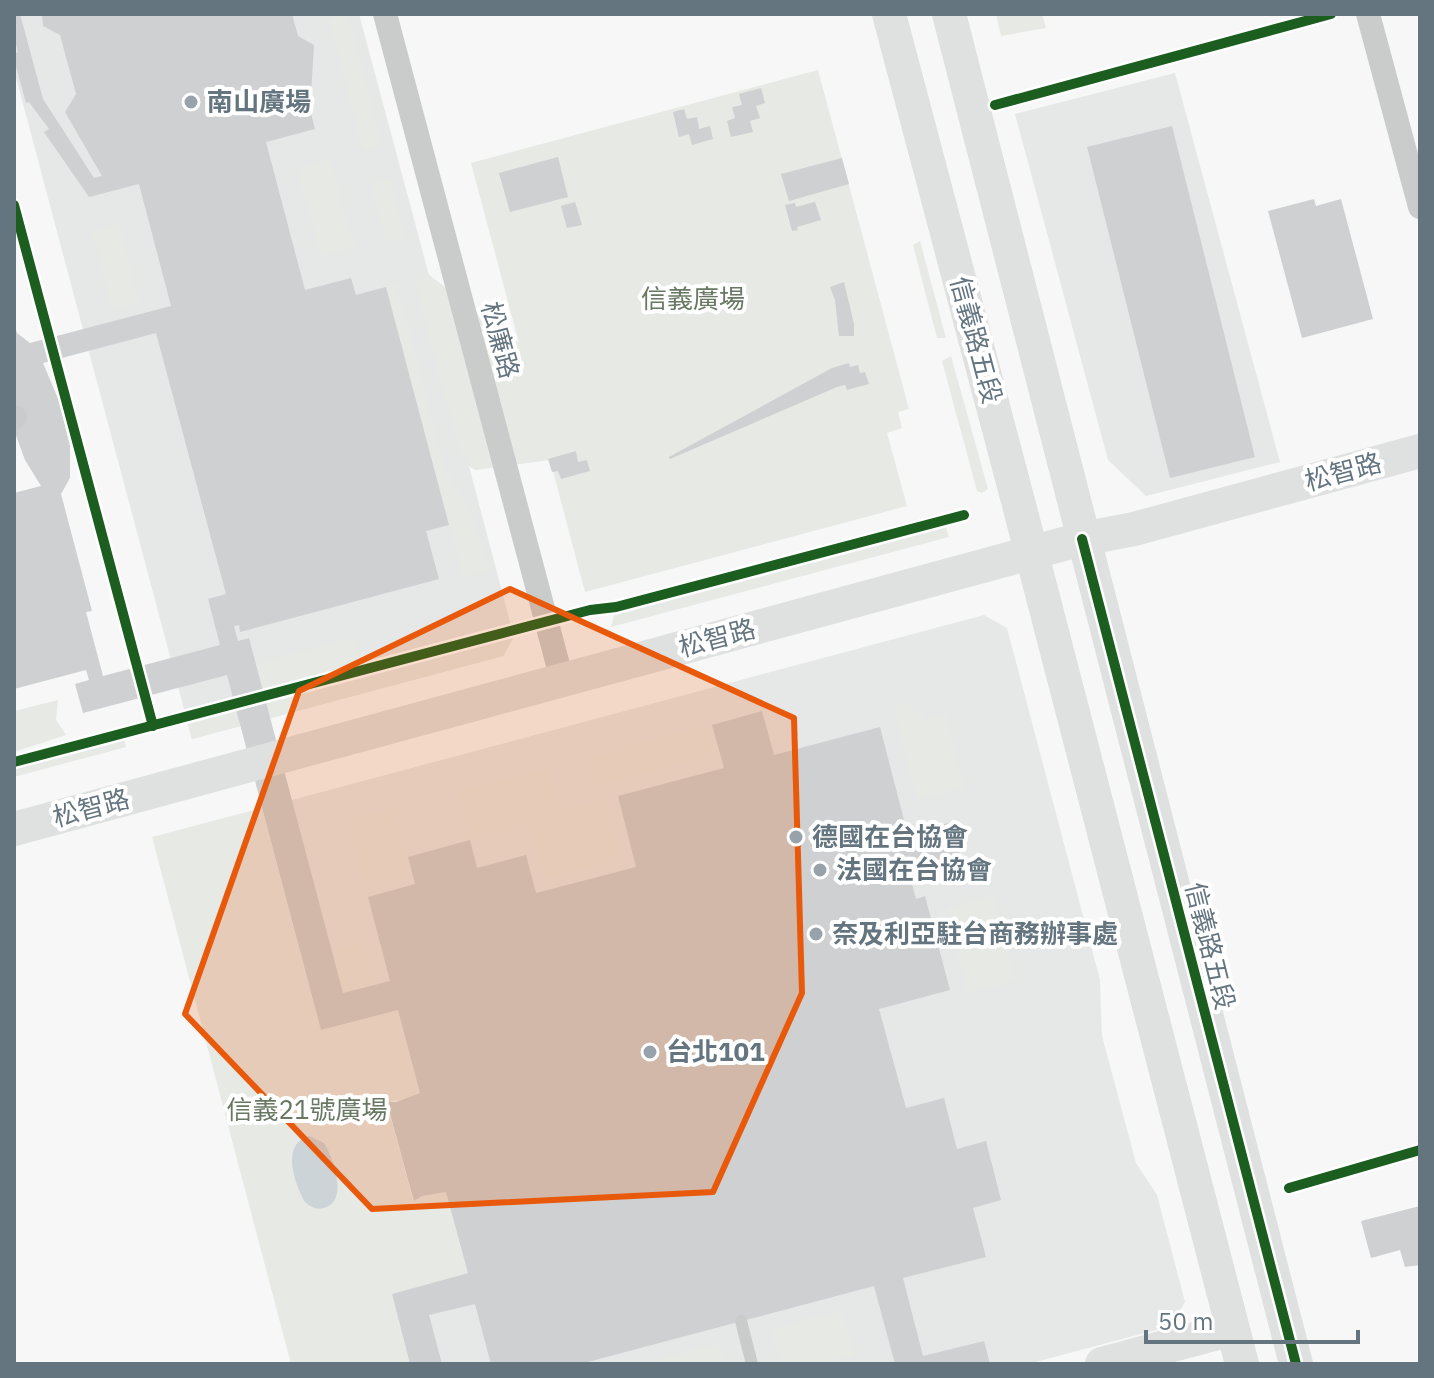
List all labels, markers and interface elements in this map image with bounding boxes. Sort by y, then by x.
place label: 南山廣場 [207,84,311,118]
marker: 南山廣場 [182,93,200,111]
street label: 信義路五段 [944,273,1010,407]
park label: 信義廣場 [641,281,745,315]
street label: 松廉路 [474,298,527,382]
street label: 松智路 [1301,445,1385,498]
street label: 松智路 [675,611,759,664]
street label: 松智路 [49,781,133,834]
place label: 德國在台協會 [812,819,968,853]
marker: 德國在台協會 [787,828,805,846]
place label: 法國在台協會 [836,852,992,886]
marker: 法國在台協會 [811,861,829,879]
street label: 信義路五段 [1179,879,1243,1013]
place label: 奈及利亞駐台商務辦事處 [832,916,1118,950]
marker: 奈及利亞駐台商務辦事處 [807,925,825,943]
place label: 台北101 [666,1034,765,1068]
marker: 台北101 [641,1043,659,1061]
park label: 信義21號廣場 [226,1092,388,1126]
scale bar [1146,1294,1358,1344]
text: 50 m [1158,1305,1213,1337]

